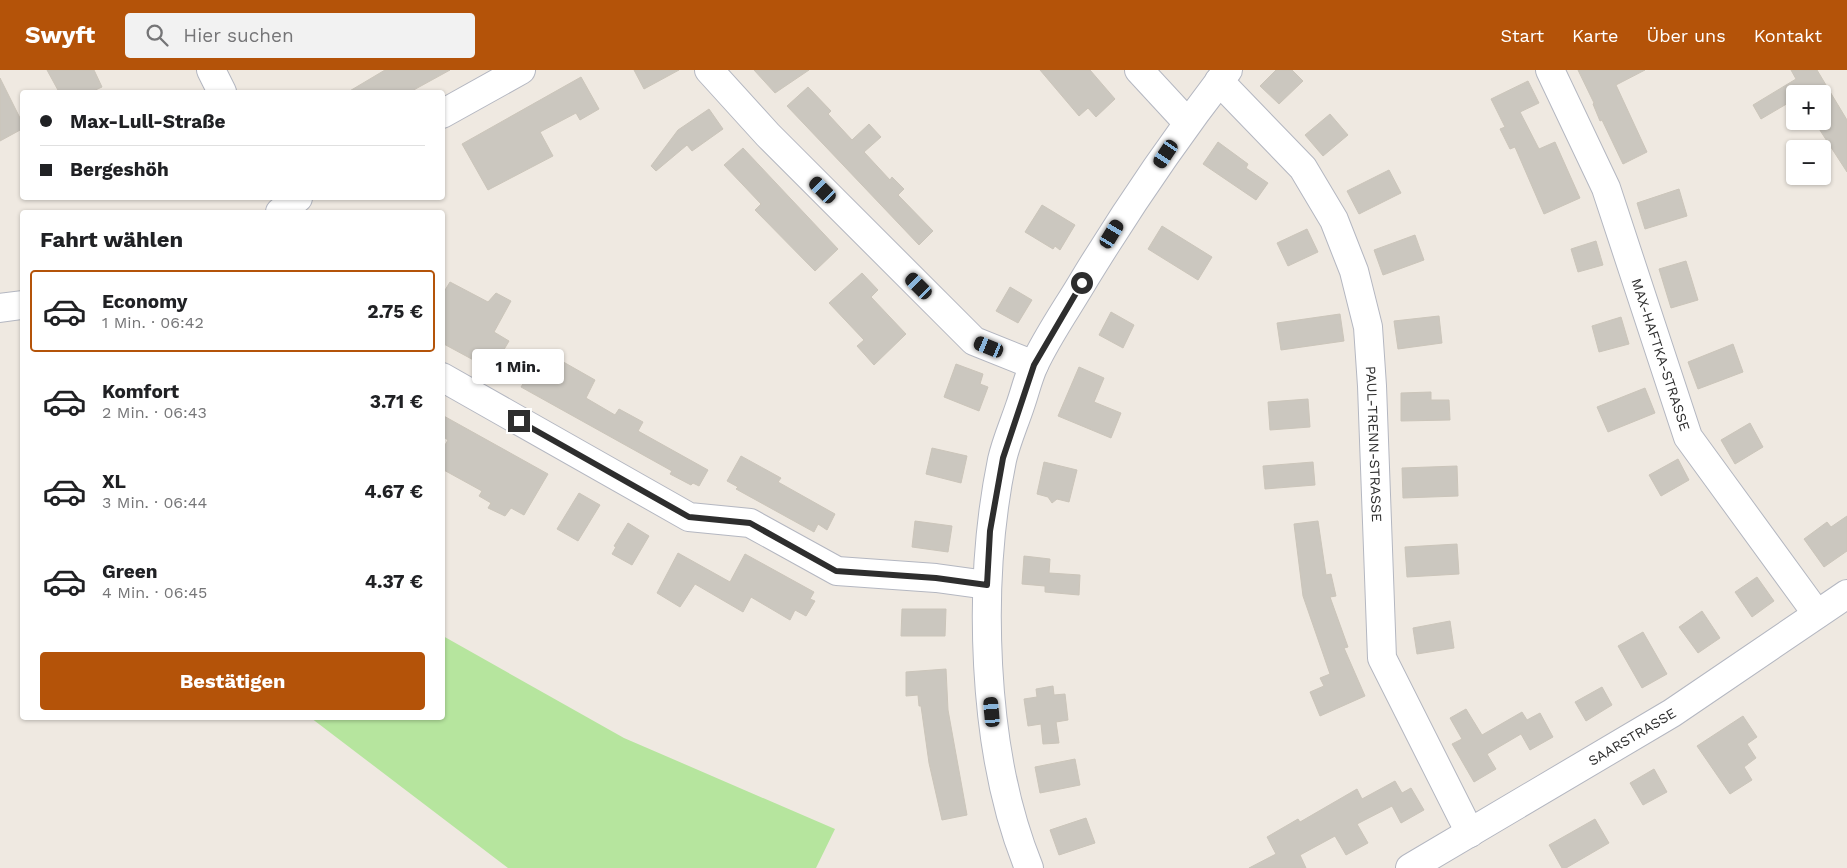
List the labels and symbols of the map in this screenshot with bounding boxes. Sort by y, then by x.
car [1151,137,1180,171]
car [807,174,838,206]
car [1097,217,1126,251]
car [903,270,934,302]
route start [1071,272,1093,294]
street label: MAX-HAFTKA-STRASSE [1628,276,1693,433]
car [972,334,1005,360]
callout: 1 Min. [473,348,565,384]
street label: PAUL-TRENN-STRASSE [1363,365,1385,522]
route end [508,410,530,432]
car [983,696,1000,728]
street label: SAARSTRASSE [1585,704,1679,769]

